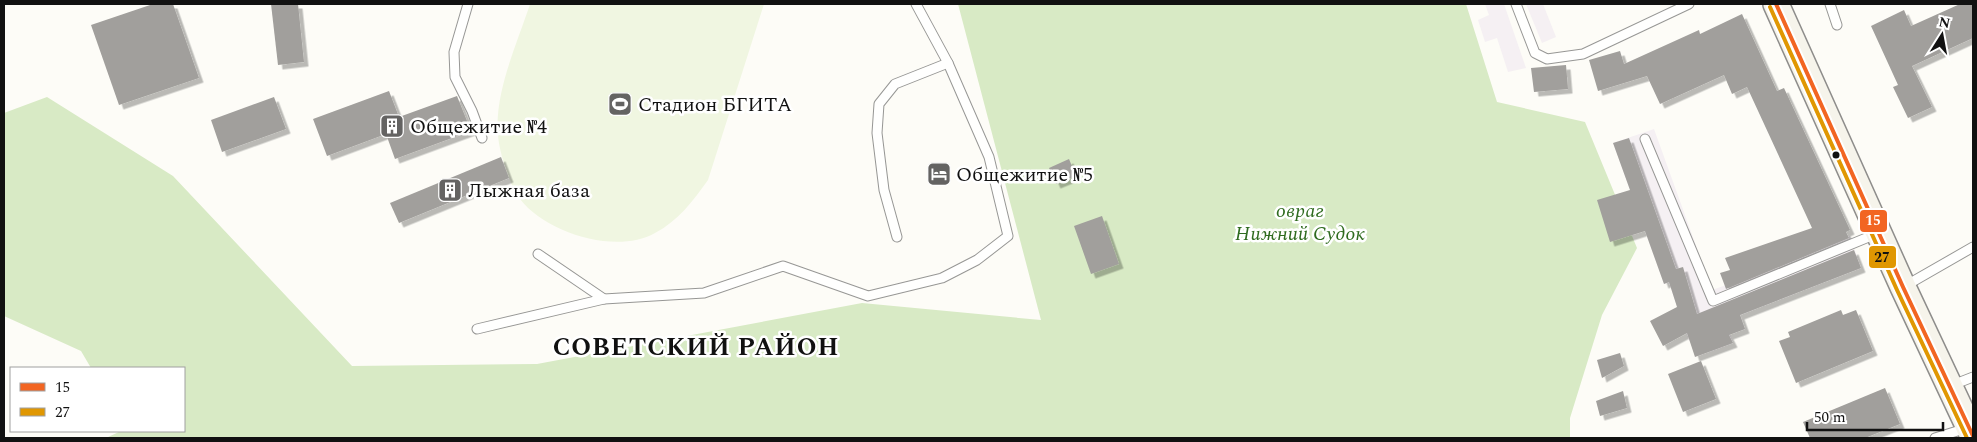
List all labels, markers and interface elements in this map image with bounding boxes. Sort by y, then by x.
north arrow [1917,10,1967,60]
text: N [1937,11,1952,34]
place label: Стадион БГИТА [638,90,792,120]
sports icon: Стадион БГИТА [607,91,633,117]
place label: Общежитие №4 [410,112,547,142]
building icon: Общежитие №4 [379,113,405,139]
unlabelled marker [1831,150,1841,160]
place label: Общежитие №5 [956,160,1093,190]
hotel icon: Общежитие №5 [926,161,952,187]
place label: Лыжная база [468,176,590,206]
building icon: Лыжная база [437,177,463,203]
park label: овраг Нижний Судок [1235,196,1365,249]
line badge: 15 [1859,209,1888,233]
text: 15 [1865,210,1881,231]
line badge: 27 [1868,245,1897,269]
text: 27 [1874,247,1890,268]
district label: СОВЕТСКИЙ РАЙОН [553,329,839,367]
legend [10,367,185,432]
text: 15 [55,376,70,399]
scale bar [1807,400,1943,432]
text: 27 [55,401,70,424]
text: 50 m [1814,406,1846,429]

